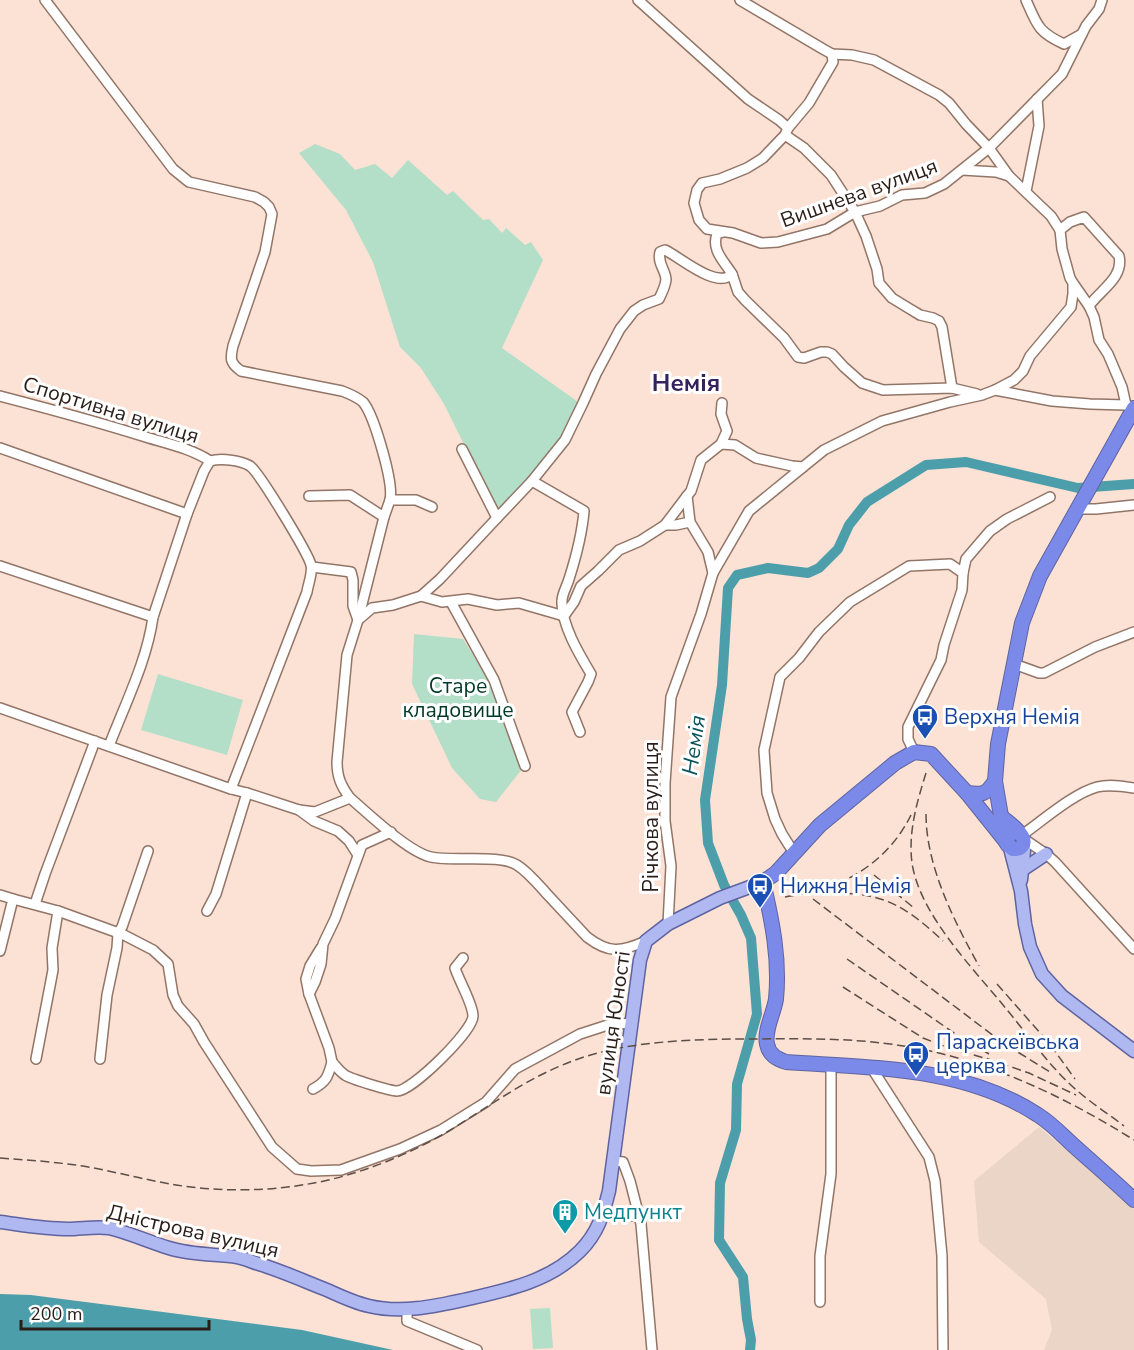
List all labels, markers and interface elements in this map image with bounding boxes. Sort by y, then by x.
street label: Вишнева вулиця [777,152,941,234]
district label: Немія [652,367,720,399]
street label: Спортивна вулиця [19,370,203,450]
park label: Старе кладовище [402,672,514,724]
bus stop icon: Верхня Немія [910,702,940,740]
place label: Верхня Немія [944,703,1080,731]
water label: Немія [675,713,713,777]
street label: Річкова вулиця [637,741,665,893]
bus stop icon: Нижня Немія [745,871,775,909]
place label: Нижня Немія [780,872,911,900]
street label: вулиця Юності [589,949,637,1097]
place label: Параскеївська церква [936,1028,1079,1080]
bus stop icon: Параскеївська церква [901,1039,931,1077]
building icon: Медпункт [550,1197,580,1235]
street label: Дністрова вулиця [104,1198,282,1264]
place label: Медпункт [584,1198,682,1226]
scale bar [21,1293,208,1331]
text: 200 m [30,1302,82,1326]

